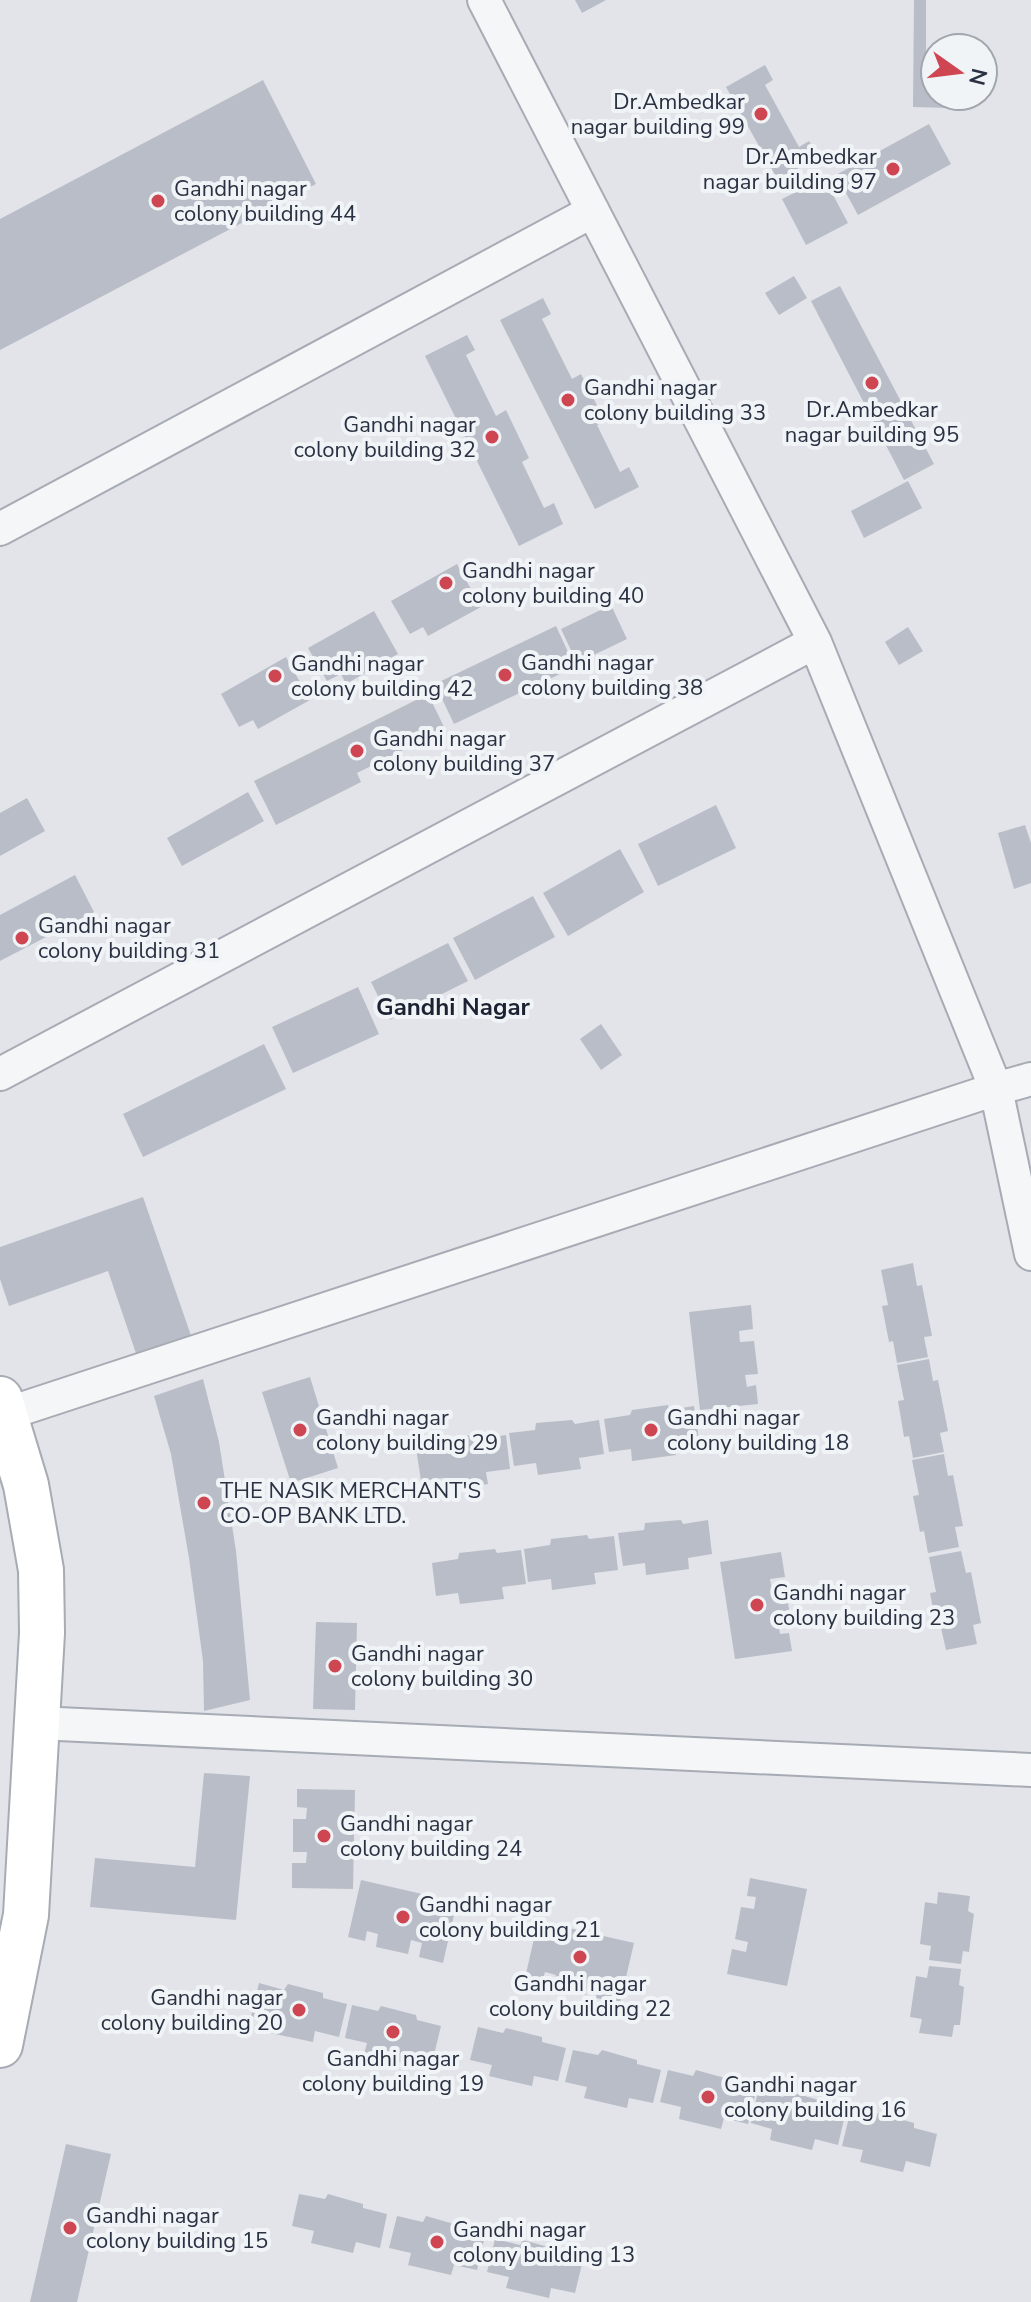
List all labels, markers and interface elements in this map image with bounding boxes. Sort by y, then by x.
north arrow [919,32,999,112]
text: N [961,65,994,88]
place label: Dr.Ambedkar nagar building 99 [571,87,745,142]
marker: Dr.Ambedkar nagar building 99 [752,105,770,123]
place label: Dr.Ambedkar nagar building 97 [703,142,877,197]
marker: Dr.Ambedkar nagar building 97 [884,160,902,178]
place label: Gandhi nagar colony building 44 [174,174,356,229]
marker: Gandhi nagar colony building 44 [149,192,167,210]
place label: Gandhi nagar colony building 33 [584,373,766,428]
marker: Dr.Ambedkar nagar building 95 [863,374,881,392]
marker: Gandhi nagar colony building 33 [559,391,577,409]
place label: Dr.Ambedkar nagar building 95 [785,395,959,450]
place label: Gandhi nagar colony building 32 [294,410,476,465]
marker: Gandhi nagar colony building 32 [483,428,501,446]
place label: Gandhi nagar colony building 40 [462,556,644,611]
marker: Gandhi nagar colony building 40 [437,574,455,592]
place label: Gandhi nagar colony building 38 [521,648,703,703]
place label: Gandhi nagar colony building 42 [291,649,473,704]
marker: Gandhi nagar colony building 38 [496,666,514,684]
marker: Gandhi nagar colony building 42 [266,667,284,685]
place label: Gandhi nagar colony building 37 [373,724,555,779]
marker: Gandhi nagar colony building 37 [348,742,366,760]
place label: Gandhi nagar colony building 31 [38,911,220,966]
marker: Gandhi nagar colony building 31 [13,929,31,947]
district label: Gandhi Nagar [376,991,531,1023]
place label: Gandhi nagar colony building 29 [316,1403,498,1458]
place label: Gandhi nagar colony building 18 [667,1403,849,1458]
marker: Gandhi nagar colony building 29 [291,1421,309,1439]
marker: Gandhi nagar colony building 18 [642,1421,660,1439]
place label: THE NASIK MERCHANT'S CO-OP BANK LTD. [220,1476,481,1531]
marker: THE NASIK MERCHANT'S CO-OP BANK LTD. [195,1494,213,1512]
place label: Gandhi nagar colony building 23 [773,1578,955,1633]
marker: Gandhi nagar colony building 23 [748,1596,766,1614]
place label: Gandhi nagar colony building 30 [351,1639,533,1694]
marker: Gandhi nagar colony building 30 [326,1657,344,1675]
place label: Gandhi nagar colony building 24 [340,1809,522,1864]
marker: Gandhi nagar colony building 24 [315,1827,333,1845]
place label: Gandhi nagar colony building 21 [419,1890,601,1945]
marker: Gandhi nagar colony building 21 [394,1908,412,1926]
marker: Gandhi nagar colony building 22 [571,1948,589,1966]
place label: Gandhi nagar colony building 22 [489,1969,671,2024]
place label: Gandhi nagar colony building 20 [101,1983,283,2038]
marker: Gandhi nagar colony building 20 [290,2001,308,2019]
marker: Gandhi nagar colony building 19 [384,2023,402,2041]
place label: Gandhi nagar colony building 19 [302,2044,484,2099]
place label: Gandhi nagar colony building 16 [724,2070,906,2125]
marker: Gandhi nagar colony building 16 [699,2088,717,2106]
place label: Gandhi nagar colony building 15 [86,2201,268,2256]
place label: Gandhi nagar colony building 13 [453,2215,635,2270]
marker: Gandhi nagar colony building 15 [61,2219,79,2237]
marker: Gandhi nagar colony building 13 [428,2233,446,2251]

